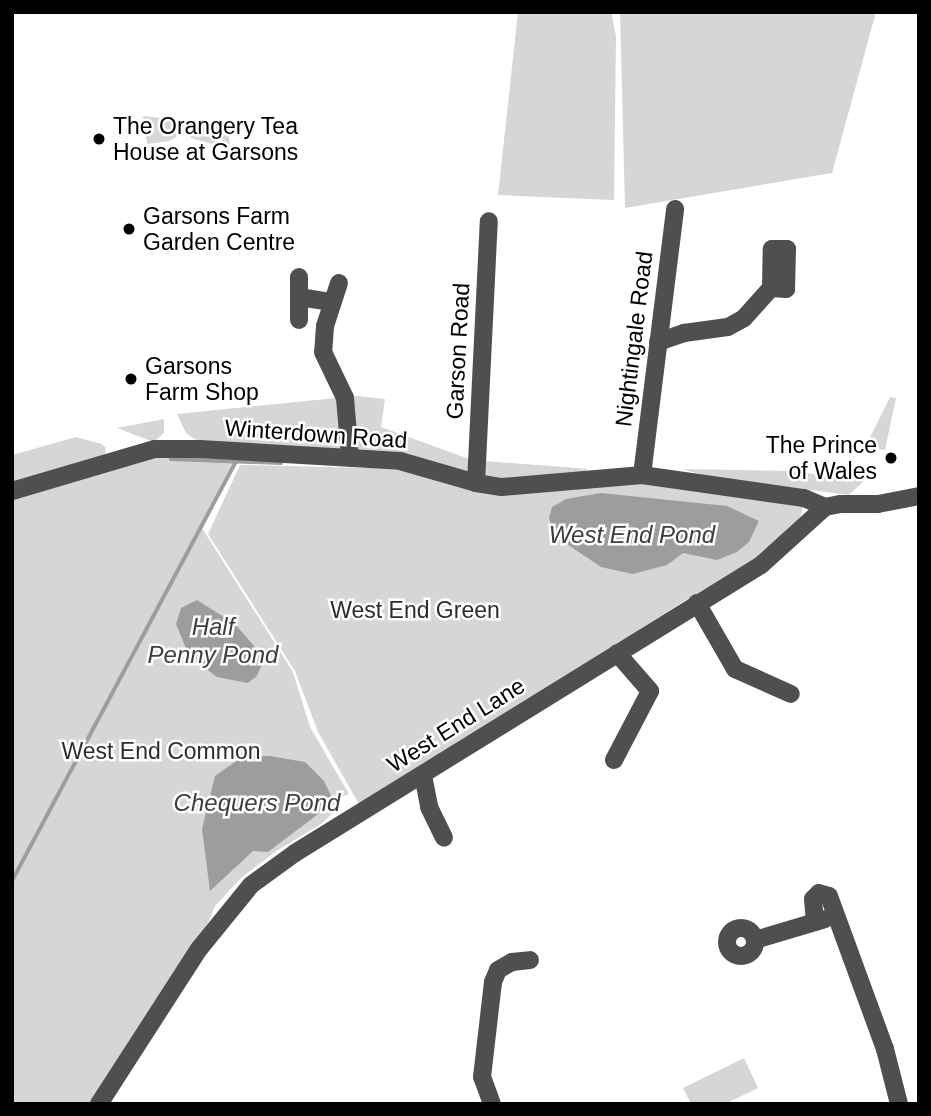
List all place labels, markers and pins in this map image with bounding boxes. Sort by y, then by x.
place label: The Orangery Tea House at Garsons [113,112,298,166]
marker: The Orangery Tea House at Garsons [91,131,107,147]
place label: Garsons Farm Garden Centre [143,202,295,256]
marker: Garsons Farm Garden Centre [121,221,137,237]
place label: Garsons Farm Shop [145,352,259,406]
marker: Garsons Farm Shop [123,371,139,387]
place label: The Prince of Wales [766,431,877,485]
marker: The Prince of Wales [883,450,899,466]

